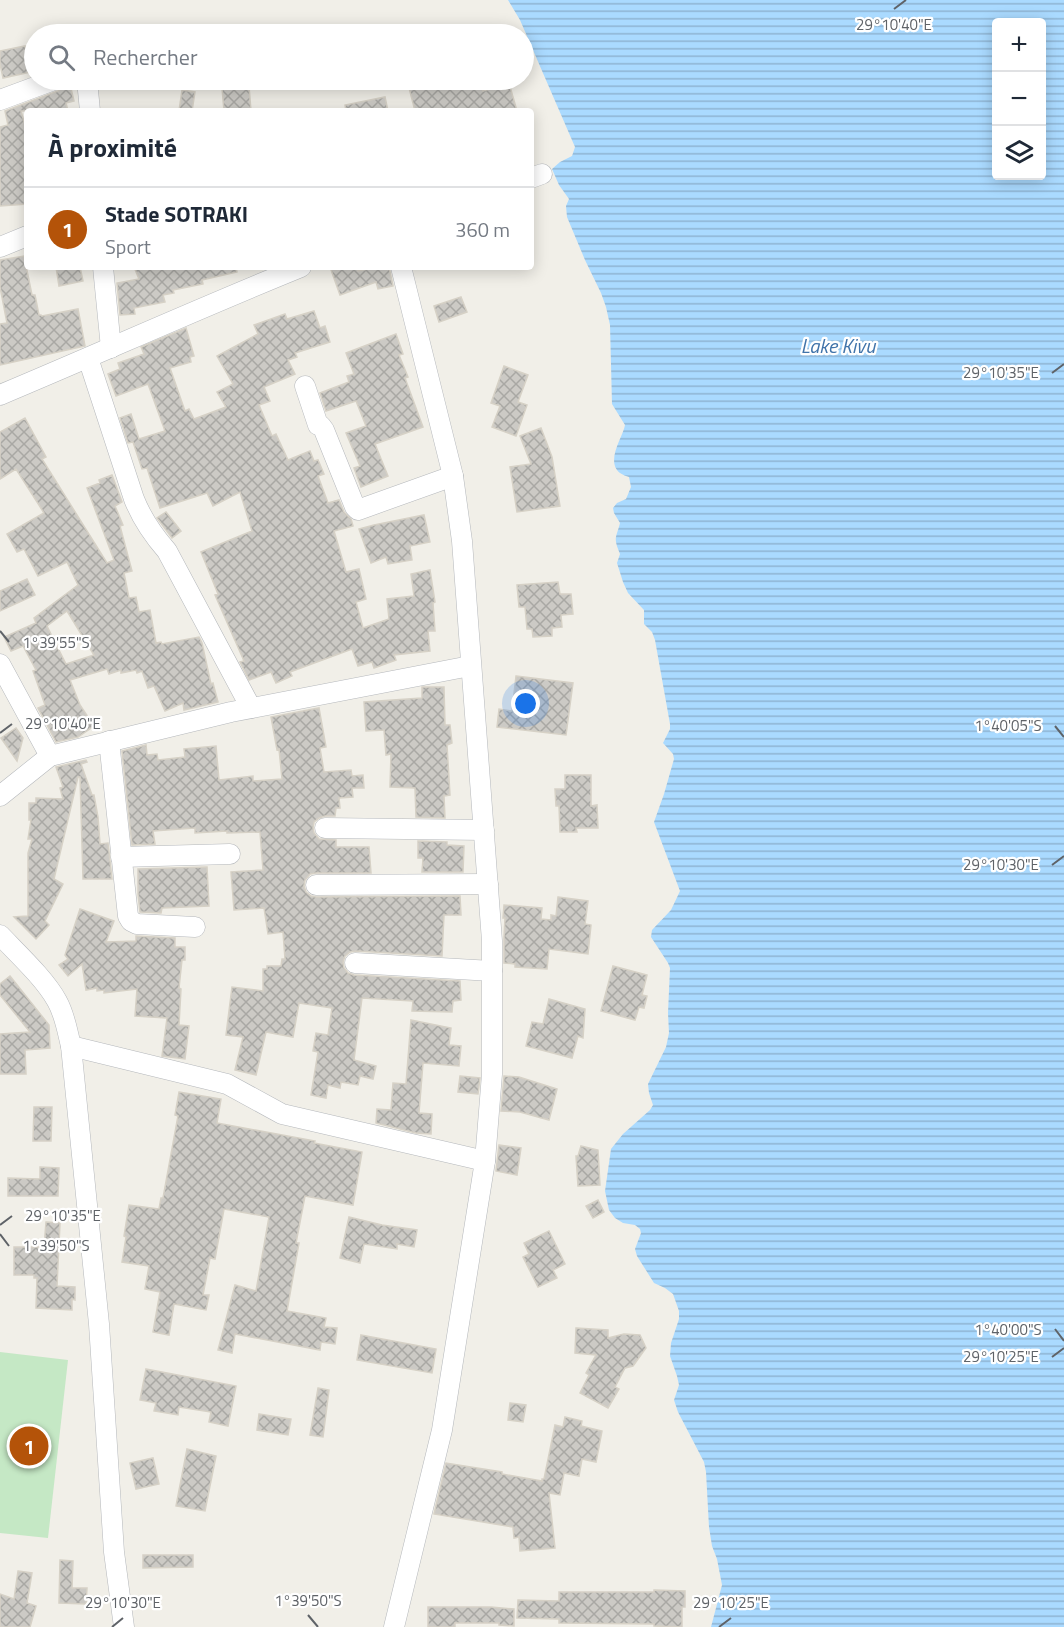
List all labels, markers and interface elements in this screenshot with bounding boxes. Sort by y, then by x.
text: 29°10'40"E [856,13,932,36]
map controls [992,18,1046,180]
button: + [992,18,1046,72]
search box [24,24,534,90]
text: Rechercher [93,40,198,74]
icon: search [45,41,78,74]
button: − [992,72,1046,126]
button: layers [992,126,1046,180]
text: À proximité [48,128,177,167]
text: Stade SOTRAKI [105,197,248,231]
text: 1 [62,214,73,245]
text: 360 m [455,214,510,245]
text: Sport [105,231,151,262]
water label: Lake Kivu [801,330,876,361]
text: 29°10'35"E [963,361,1039,384]
text: 1°39'55"S [22,631,90,654]
your location [511,689,540,718]
text: 29°10'40"E [25,712,101,735]
text: 1°40'05"S [974,714,1042,737]
text: 29°10'30"E [963,853,1039,876]
text: 29°10'35"E [25,1204,101,1227]
text: 1°39'50"S [22,1234,90,1257]
text: 1°40'00"S [974,1318,1042,1341]
text: 29°10'25"E [963,1345,1039,1368]
pin: 1 [9,1424,48,1468]
text: 1°39'50"S [274,1589,342,1612]
text: 29°10'30"E [85,1591,161,1614]
text: 29°10'25"E [693,1591,769,1614]

